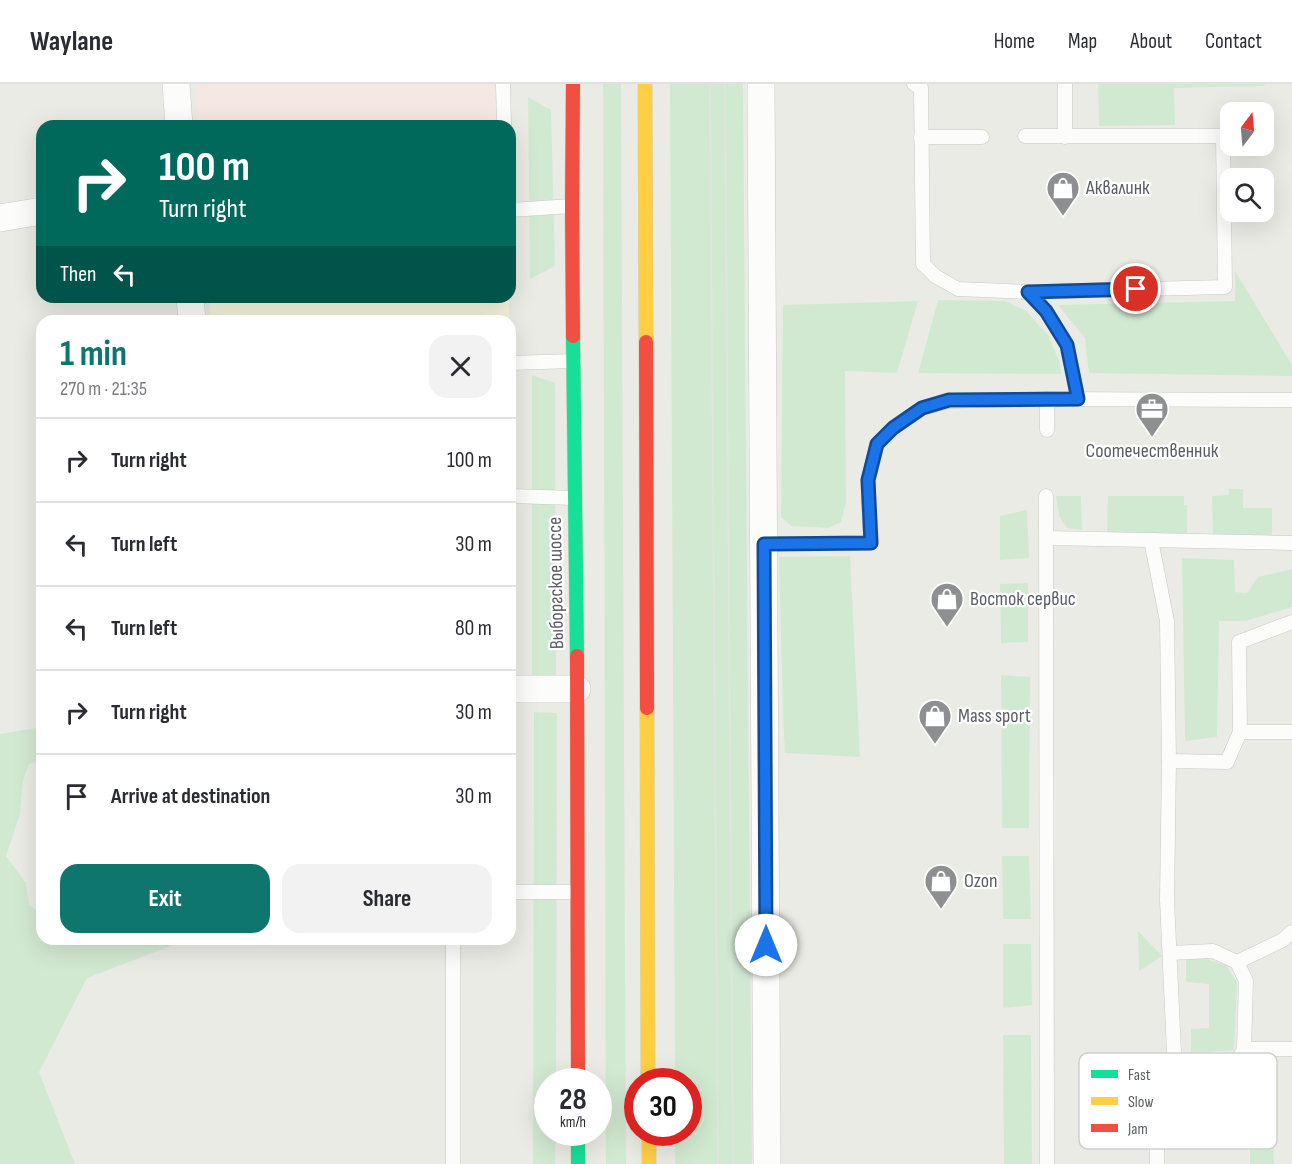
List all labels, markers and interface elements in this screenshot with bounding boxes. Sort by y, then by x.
text: Waylane [30,25,113,58]
text: Home [994,29,1035,54]
text: Map [1068,29,1097,54]
text: About [1130,29,1172,54]
text: Contact [1205,29,1262,54]
north arrow [1220,102,1274,156]
map controls [1220,102,1274,222]
text: 100 m [159,142,250,193]
icon: right [60,144,138,222]
button: search [1220,168,1274,222]
shop icon: Аквалинк [1045,170,1081,217]
place label: Аквалинк [1085,176,1150,200]
text: Turn right [159,193,246,225]
icon: left [108,258,141,291]
text: Then [60,261,96,288]
pin [1110,263,1161,314]
icon: arrive [1119,272,1152,305]
text: 1 min [60,333,127,376]
button: close [429,335,492,398]
text: 270 m · 21:35 [60,377,147,401]
office icon: Соотечественник [1134,391,1170,438]
place label: Соотечественник [1086,439,1219,463]
icon: right [60,444,93,477]
text: Turn right [111,447,187,474]
text: 100 m [447,447,492,474]
street label: Выборгское шоссе [543,517,569,649]
icon: left [60,528,93,561]
text: Turn left [111,531,177,558]
text: 30 m [455,531,492,558]
shop icon: Восток сервис [929,581,965,628]
place label: Восток сервис [970,587,1076,611]
icon: left [60,612,93,645]
text: Turn left [111,615,177,642]
text: 80 m [455,615,492,642]
icon: right [60,696,93,729]
shop icon: Mass sport [917,698,953,745]
text: Turn right [111,699,187,726]
text: 30 m [455,699,492,726]
place label: Mass sport [958,704,1031,728]
icon: arrive [60,780,93,813]
text: Arrive at destination [111,783,270,810]
text: 30 m [455,783,492,810]
shop icon: Ozon [923,863,959,910]
button: Exit [60,864,270,933]
button: Share [282,864,492,933]
place label: Ozon [964,869,998,893]
position arrow [734,913,798,977]
legend [1079,1053,1277,1149]
text: Fast [1128,1066,1151,1085]
speed limit sign: 30 [624,1068,702,1146]
text: 28 [559,1082,587,1118]
text: Slow [1128,1093,1153,1112]
text: km/h [560,1113,586,1132]
text: Jam [1127,1120,1148,1139]

